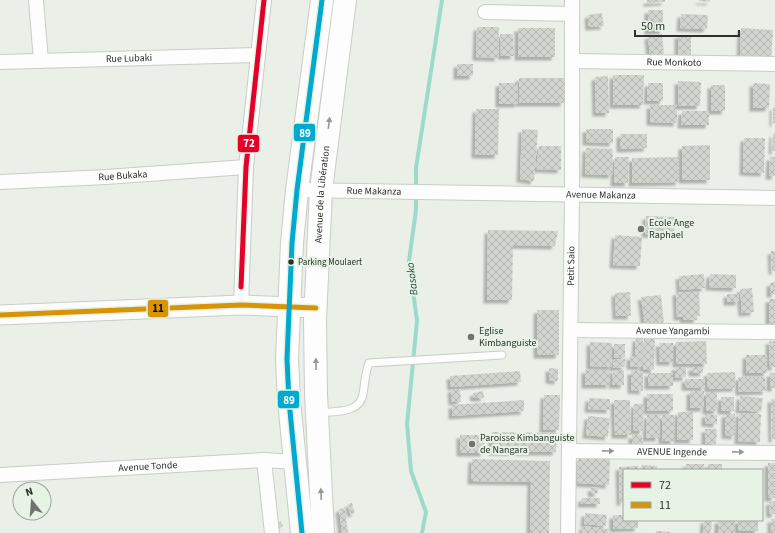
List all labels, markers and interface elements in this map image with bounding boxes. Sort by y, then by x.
scale bar [635,12,739,38]
text: 50 m [641,18,665,35]
street label: Rue Lubaki [106,51,152,66]
street label: Rue Monkoto [646,55,702,70]
one-way arrow [326,117,332,129]
line badge: 89 [293,123,316,142]
text: 89 [299,126,311,141]
line badge: 72 [237,134,260,153]
text: 72 [243,136,255,151]
street label: Avenue de la Libération [312,145,334,243]
street label: Rue Bukaka [98,167,148,184]
street label: Rue Makanza [346,184,402,199]
street label: Avenue Makanza [566,188,636,203]
place label: Ecole Ange Raphael [649,216,694,242]
marker: Ecole Ange Raphael [636,224,646,234]
street label: Petit Saio [564,246,578,286]
place label: Parking Moulaert [298,256,362,269]
marker: Parking Moulaert [286,257,296,267]
water label: Basoko [403,261,421,296]
line badge: 11 [147,299,169,318]
text: 11 [152,301,164,316]
place label: Eglise Kimbanguiste [479,324,537,350]
street label: Avenue Yangambi [636,324,710,338]
marker: Eglise Kimbanguiste [466,332,476,342]
one-way arrow [313,357,319,370]
line badge: 89 [277,390,300,409]
text: 89 [283,393,295,408]
place label: Paroisse Kimbanguiste de Nangara [480,431,574,457]
marker: Paroisse Kimbanguiste de Nangara [467,439,477,449]
street label: AVENUE Ingende [637,445,707,459]
one-way arrow [602,448,615,454]
one-way arrow [732,449,745,455]
street label: Avenue Tonde [118,458,178,475]
legend [623,469,763,521]
text: 72 [659,477,671,494]
north arrow [12,481,52,521]
text: N [24,484,35,500]
one-way arrow [317,488,324,500]
text: 11 [659,497,671,514]

